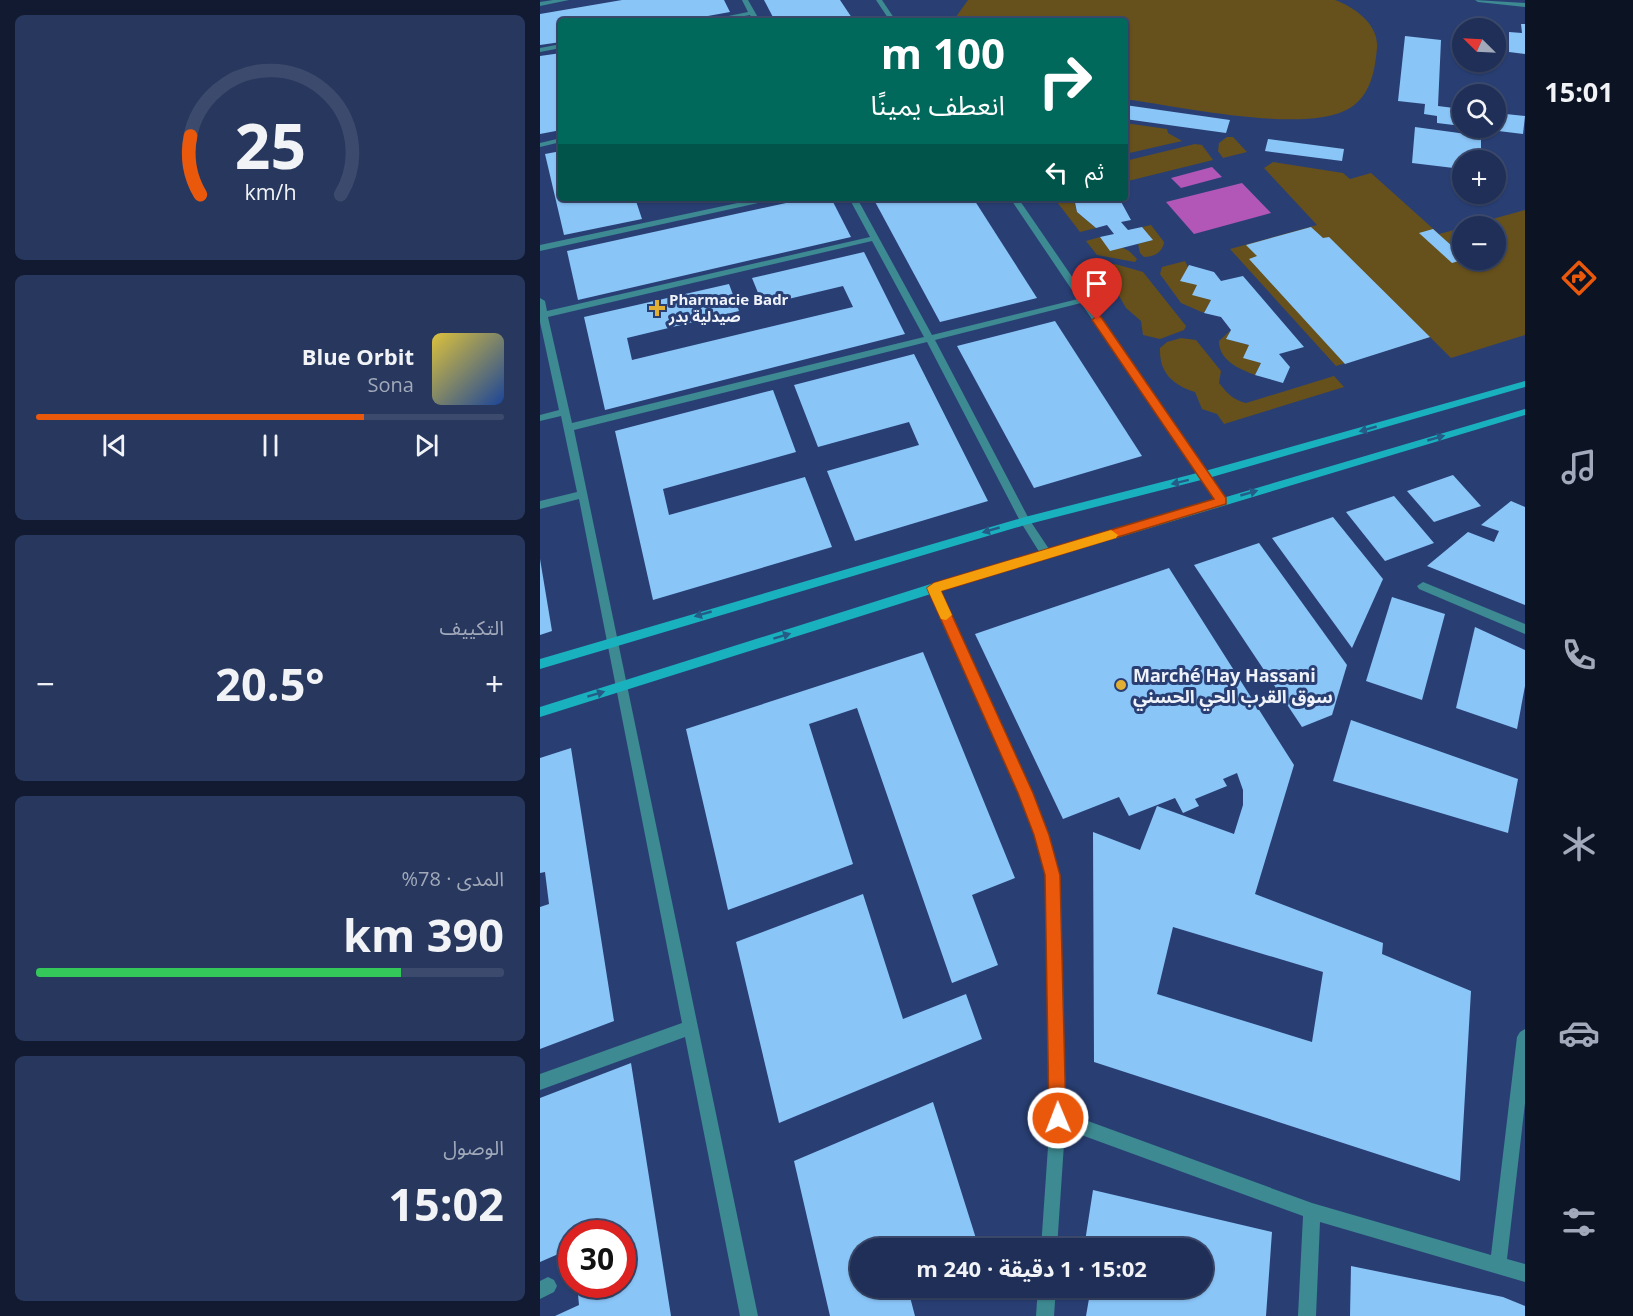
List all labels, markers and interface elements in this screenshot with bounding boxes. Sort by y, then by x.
north arrow [1452,18,1506,72]
map controls [1452,18,1506,270]
text: 100 m [881,24,1005,81]
icon: right [1026,42,1104,120]
text: 15:01 [1544,73,1614,110]
button: search [1452,84,1506,138]
text: انعطف يمينًا [871,86,1005,123]
text: 25 [234,102,306,187]
button: + [1452,150,1506,204]
icon: left [1040,156,1073,189]
text: ثم [1085,156,1104,186]
text: km/h [244,177,296,206]
button: − [1452,216,1506,270]
icon: directions [1558,257,1600,299]
pin [1071,258,1122,320]
icon: arrive [1080,267,1113,300]
place label: Pharmacie Badr صيدلية بدر [668,289,789,326]
marker: Pharmacie Badr صيدلية بدر [650,301,664,315]
text: Blue Orbit [302,341,414,371]
text: Sona [368,371,414,398]
one-way arrow [1359,424,1377,434]
icon: previous [98,429,131,462]
icon: pause [254,429,287,462]
icon: next [410,429,443,462]
one-way arrow [1427,433,1445,442]
icon: music [1558,446,1600,488]
one-way arrow [1171,477,1189,487]
one-way arrow [1240,487,1258,497]
one-way arrow [982,526,1000,535]
one-way arrow [694,610,712,619]
text: التكييف [440,614,504,641]
one-way arrow [773,631,791,640]
icon: phone [1558,634,1600,676]
text: 20.5° [215,653,325,714]
text: − [36,661,55,706]
text: + [485,661,504,706]
place label: Marché Hay Hassani سوق القرب الحي الحسني [1133,663,1333,711]
marker: Marché Hay Hassani سوق القرب الحي الحسني [1114,678,1128,692]
one-way arrow [587,689,605,699]
icon: climate [1558,823,1600,865]
text: المدى · 78% [402,865,504,892]
text: 390 km [343,904,504,965]
icon: car [1558,1012,1600,1054]
position arrow [1026,1086,1090,1150]
text: الوصول [443,1134,504,1161]
text: 15:02 [388,1173,504,1234]
icon: filters [1558,1201,1600,1243]
speed limit sign: 30 [558,1220,636,1298]
text: 15:02 · 1 دقيقة · 240 m [916,1253,1147,1283]

